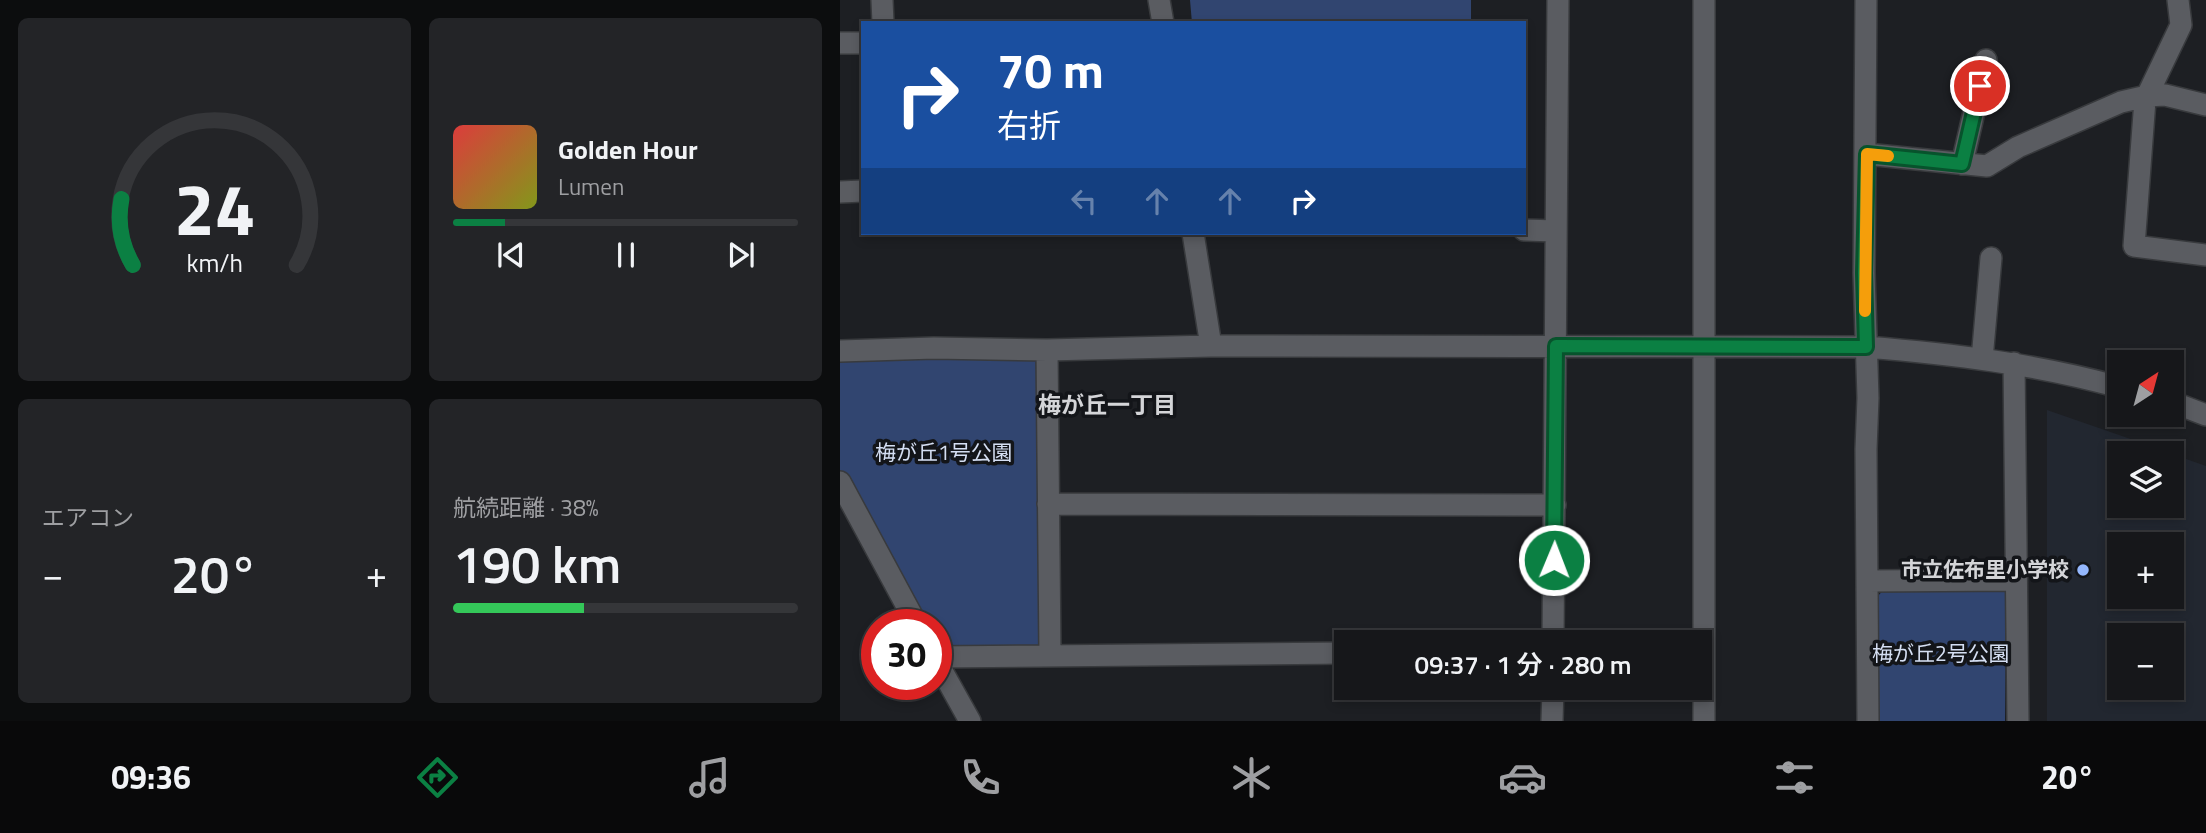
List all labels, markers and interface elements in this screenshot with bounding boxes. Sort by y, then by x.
text: 70 m [997,32,1104,107]
icon: right [882,49,973,140]
pin [1950,56,2010,116]
icon: arrive [1961,67,1999,105]
text: 右折 [997,101,1061,149]
text: Golden Hour [558,130,698,169]
text: 24 [174,154,255,264]
text: Lumen [558,169,624,204]
icon: left [1065,182,1103,220]
icon: ahead [1138,182,1176,220]
icon: ahead [1211,182,1249,220]
icon: right [1284,182,1322,220]
icon: previous [492,236,530,274]
icon: pause [607,236,645,274]
icon: next [722,236,760,274]
text: km/h [186,244,243,282]
north arrow [2107,350,2184,427]
map controls [2107,350,2184,700]
district label: 梅が丘一丁目 [1038,387,1176,422]
park label: 梅が丘1号公園 [875,436,1013,468]
button: layers [2107,441,2184,518]
text: 航続距離 · 38% [453,490,599,525]
text: エアコン [42,500,134,535]
position arrow [1517,523,1591,597]
text: 190 km [453,524,621,603]
button: + [2107,532,2184,609]
text: 20° [171,534,258,613]
text: − [42,545,63,603]
text: + [366,545,387,603]
place label: 市立佐布里小学校 [1901,553,2069,585]
marker: 市立佐布里小学校 [2075,562,2091,578]
speed limit sign: 30 [861,609,952,700]
button: − [2107,623,2184,700]
park label: 梅が丘2号公園 [1872,637,2010,669]
text: 09:37 · 1 分 · 280 m [1414,645,1632,684]
text: 09:36 [111,753,191,801]
icon: directions [413,753,462,802]
icon: music [685,753,734,802]
icon: phone [956,753,1005,802]
icon: climate [1227,753,1276,802]
icon: car [1498,753,1547,802]
icon: filters [1770,753,1819,802]
text: 20° [2041,753,2095,801]

